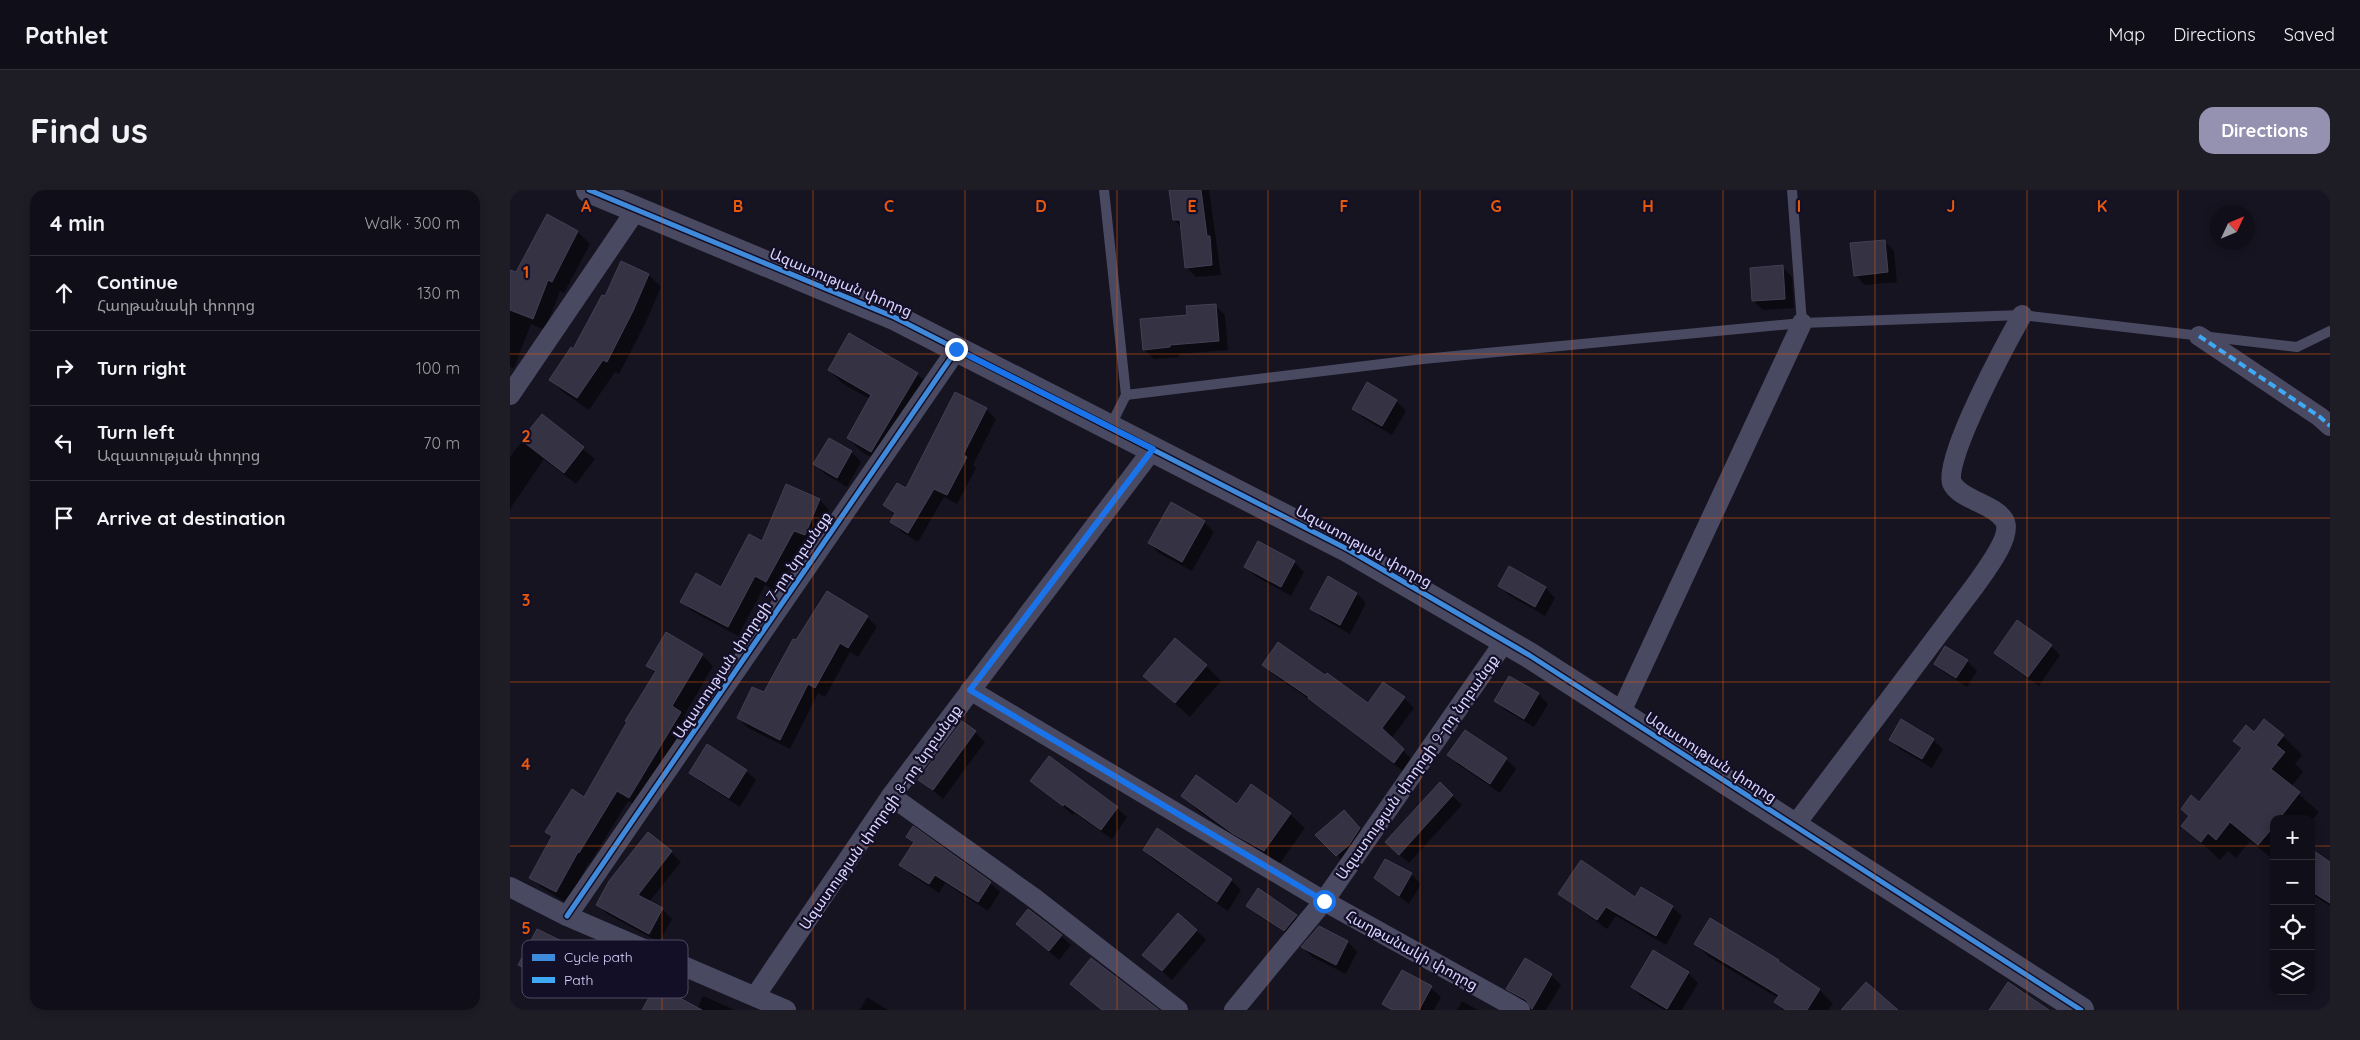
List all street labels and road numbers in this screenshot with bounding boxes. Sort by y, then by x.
street label: Ազատության փողոց [767,243,915,321]
street label: Ազատության փողոց [1292,501,1436,591]
street label: Ազատության փողոցի 7-րդ նրբանցք [669,508,835,742]
street label: Ազատության փողոցի 9-րդ նրբանցք [1332,651,1502,883]
street label: Ազատության փողոցի 8-րդ նրբանցք [795,701,965,933]
street label: Ազատության փողոց [1642,707,1780,807]
street label: Հաղթանակի փողոց [1343,906,1481,994]

